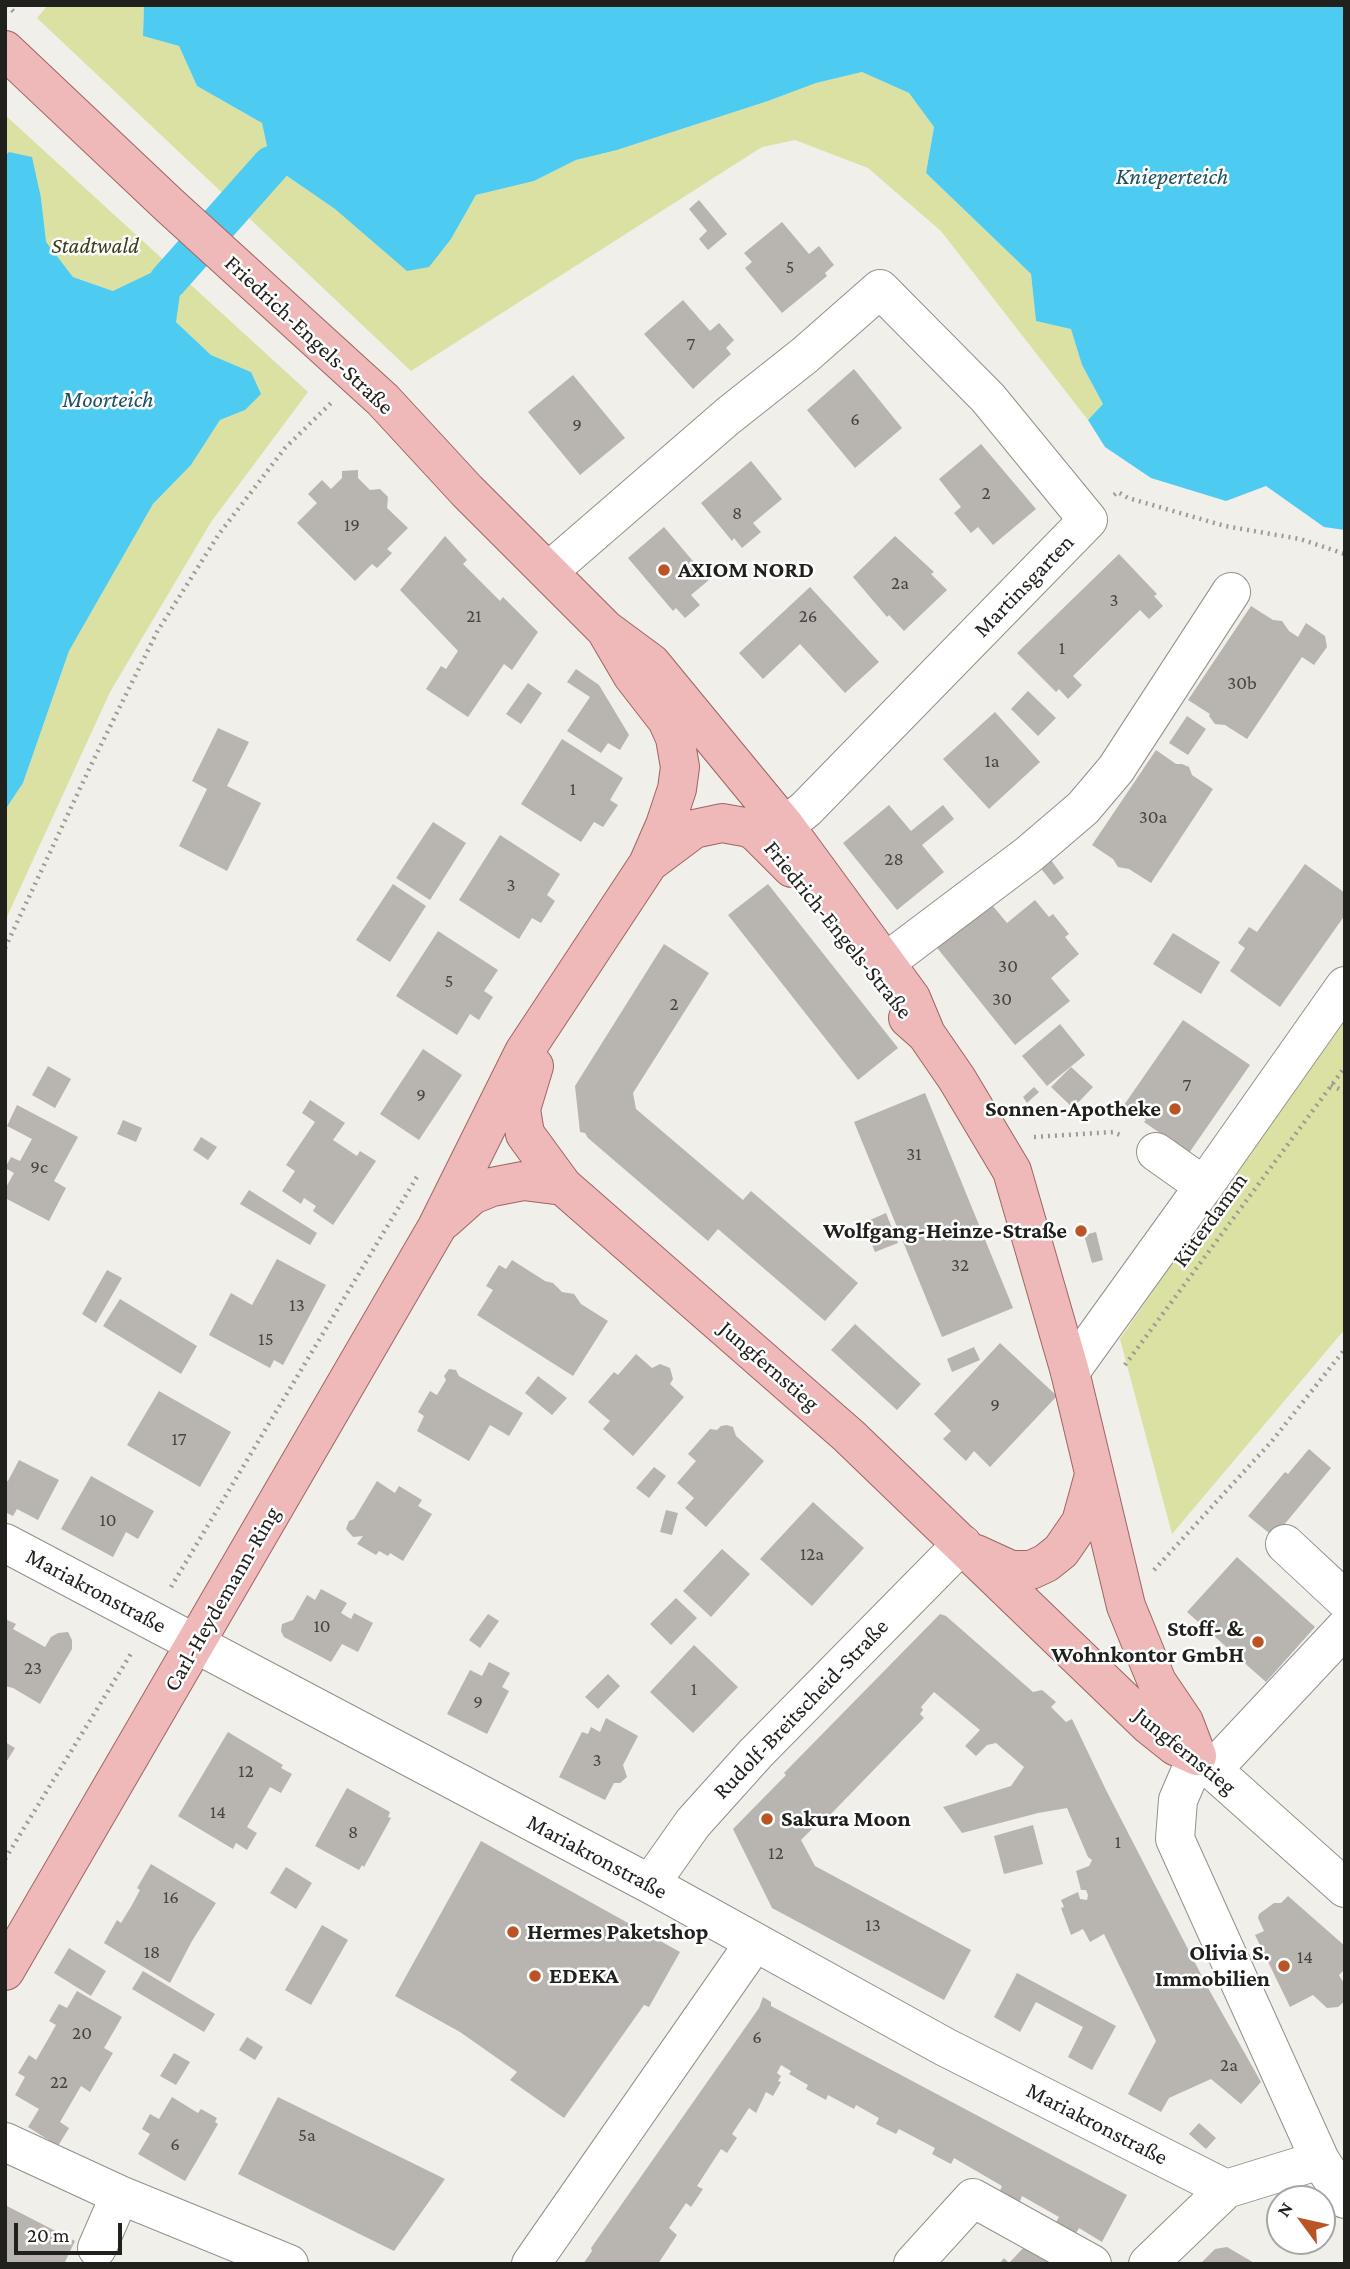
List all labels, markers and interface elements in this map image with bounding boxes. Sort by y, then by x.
water label: Knieperteich [1116,163,1228,191]
park label: Stadtwald [51,232,139,260]
street label: Friedrich-Engels-Straße [219,250,399,420]
house number: 5 [786,256,794,278]
house number: 7 [687,333,695,355]
water label: Moorteich [62,386,154,414]
house number: 6 [850,408,860,430]
house number: 9 [572,414,582,436]
house number: 2 [981,482,991,504]
house number: 8 [732,502,742,524]
house number: 19 [344,514,360,536]
street label: Martinsgarten [968,529,1080,643]
place label: AXIOM NORD [678,556,814,584]
marker: AXIOM NORD [656,562,672,578]
house number: 2a [891,572,909,594]
house number: 3 [1109,589,1119,611]
house number: 21 [466,605,482,627]
house number: 26 [799,605,817,627]
house number: 1 [1059,637,1065,659]
house number: 30b [1227,672,1257,694]
house number: 1a [984,750,1000,772]
house number: 1 [570,778,576,800]
house number: 30a [1139,806,1167,828]
street label: Friedrich-Engels-Straße [758,835,918,1025]
house number: 28 [884,848,904,870]
house number: 3 [506,874,516,896]
house number: 30 [998,955,1018,977]
house number: 5 [445,970,453,992]
house number: 30 [992,988,1012,1010]
house number: 2 [669,993,679,1015]
house number: 7 [1183,1074,1191,1096]
house number: 9 [416,1084,426,1106]
place label: Sonnen-Apotheke [985,1095,1161,1123]
marker: Sonnen-Apotheke [1167,1101,1183,1117]
house number: 31 [906,1143,922,1165]
house number: 9c [30,1156,48,1178]
street label: Küterdamm [1167,1167,1253,1273]
place label: Wolfgang-Heinze-Straße [823,1217,1067,1245]
marker: Wolfgang-Heinze-Straße [1073,1223,1089,1239]
house number: 32 [951,1254,969,1276]
house number: 13 [289,1294,305,1316]
street label: Jungfernstieg [713,1315,825,1417]
house number: 15 [258,1328,274,1350]
house number: 9 [990,1394,1000,1416]
house number: 17 [171,1428,187,1450]
street label: Carl-Heydemann-Ring [158,1502,286,1696]
house number: 10 [99,1509,117,1531]
street label: Mariakronstraße [21,1542,171,1640]
house number: 12a [800,1543,824,1565]
street label: Rudolf-Breitscheid-Straße [708,1613,894,1805]
house number: 10 [313,1615,331,1637]
place label: Stoff- & Wohnkontor GmbH [1051,1615,1244,1669]
marker: Stoff- & Wohnkontor GmbH [1250,1634,1266,1650]
house number: 23 [24,1657,42,1679]
house number: 1 [691,1678,697,1700]
house number: 9 [473,1691,483,1713]
street label: Jungfernstieg [1128,1701,1242,1801]
house number: 3 [592,1749,602,1771]
house number: 12 [238,1760,254,1782]
house number: 14 [210,1801,226,1823]
place label: Sakura Moon [781,1805,911,1833]
street label: Mariakronstraße [522,1808,672,1906]
marker: Sakura Moon [759,1811,775,1827]
house number: 8 [348,1821,358,1843]
house number: 1 [1115,1831,1121,1853]
house number: 12 [768,1842,784,1864]
house number: 16 [163,1886,179,1908]
house number: 13 [865,1914,881,1936]
place label: Hermes Paketshop [527,1918,708,1946]
marker: Hermes Paketshop [505,1924,521,1940]
place label: Olivia S. Immobilien [1155,1939,1270,1993]
house number: 18 [144,1941,160,1963]
house number: 14 [1297,1946,1313,1968]
marker: Olivia S. Immobilien [1276,1958,1292,1974]
place label: EDEKA [549,1962,619,1990]
marker: EDEKA [527,1968,543,1984]
house number: 20 [72,2022,92,2044]
house number: 6 [752,2026,762,2048]
house number: 2a [1220,2054,1238,2076]
house number: 22 [50,2071,68,2093]
street label: Mariakronstraße [1022,2077,1172,2171]
house number: 5a [298,2124,316,2146]
house number: 6 [170,2133,180,2155]
north arrow [1266,2185,1336,2255]
text: N [1272,2198,1297,2221]
scale bar [18,2210,126,2254]
text: 20 m [27,2223,70,2247]

